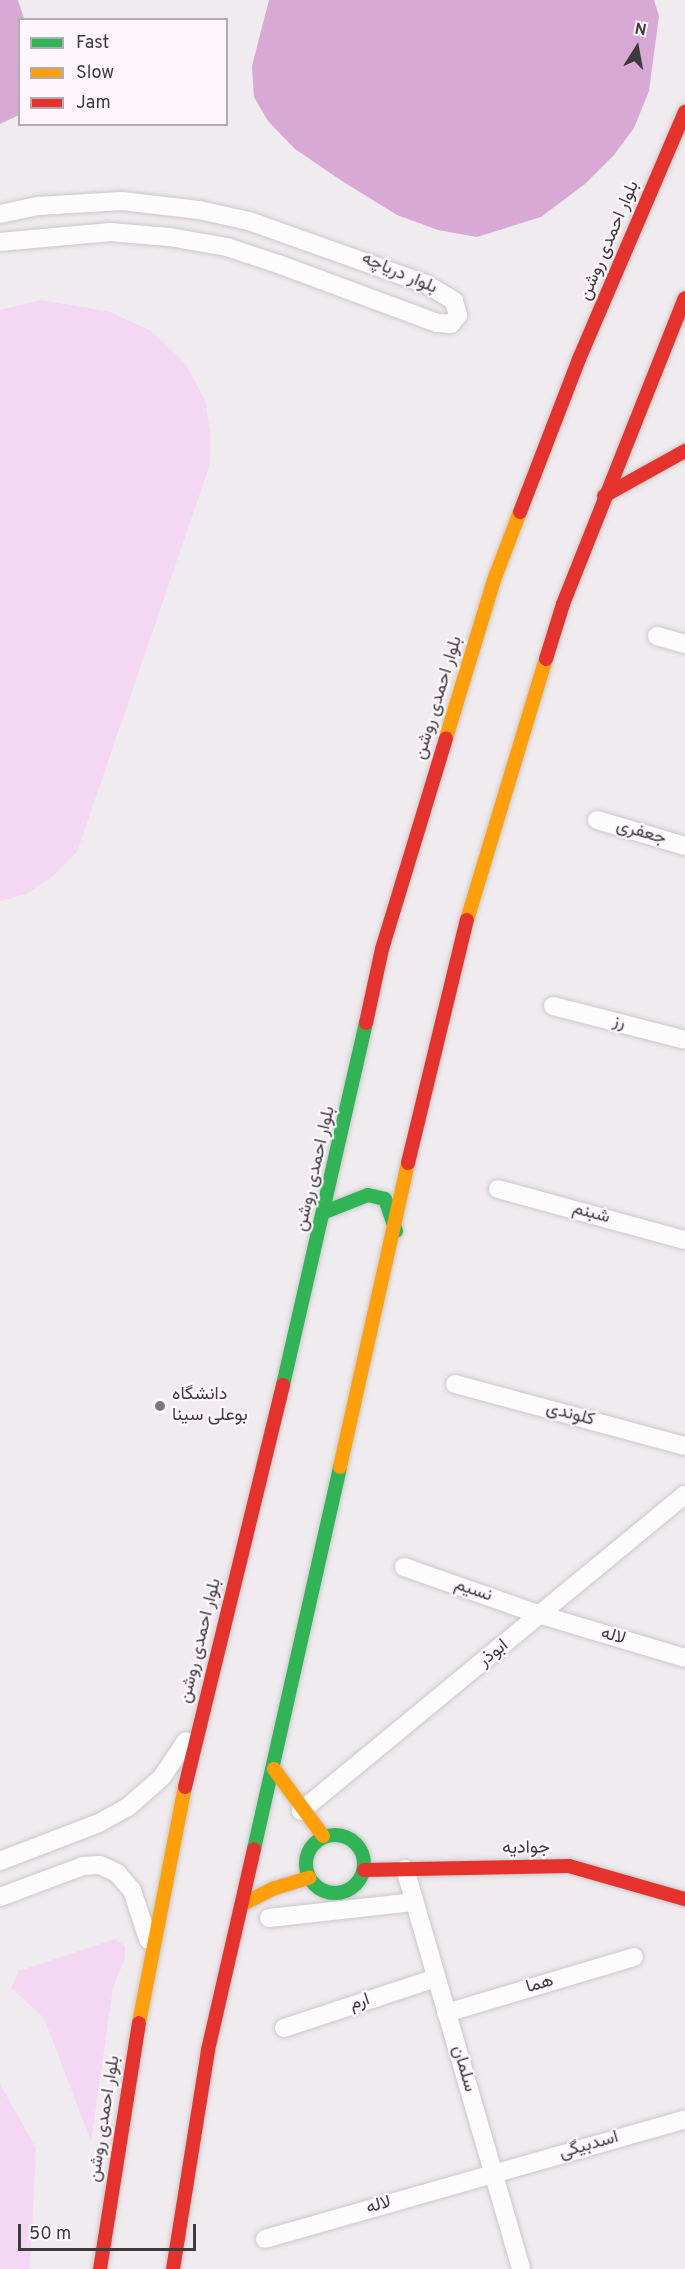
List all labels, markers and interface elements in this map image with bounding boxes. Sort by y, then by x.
legend [18,18,228,126]
north arrow [607,18,667,78]
text: N [633,19,648,41]
text: Fast [76,32,109,55]
text: Slow [76,62,114,85]
text: Jam [76,92,111,115]
street label: بلوار احمدی روشن [575,178,645,304]
street label: بلوار دریاچه [358,248,440,300]
street label: بلوار احمدی روشن [410,634,468,762]
street label: جعفری [614,816,668,850]
street label: رز [611,1011,627,1035]
street label: بلوار احمدی روشن [291,1104,341,1234]
street label: شبنم [570,1199,612,1229]
place label: دانشگاه بوعلی سینا [172,1385,248,1428]
street label: کلوندی [543,1398,597,1432]
marker: دانشگاه بوعلی سینا [153,1399,167,1413]
street label: نسیم [451,1575,495,1607]
street label: بلوار احمدی روشن [175,1576,227,1706]
street label: لاله [598,1623,628,1651]
street label: ابوذر [475,1635,513,1673]
street label: جوادیه [502,1838,550,1860]
street label: هما [524,1971,556,1999]
street label: ارم [347,1990,373,2016]
street label: سلمان [446,2043,480,2095]
street label: بلوار احمدی روشن [84,2054,126,2184]
street label: اسدبیگی [557,2127,621,2165]
street label: لاله [364,2192,394,2220]
scale bar [21,2212,200,2250]
text: 50 m [29,2223,71,2246]

